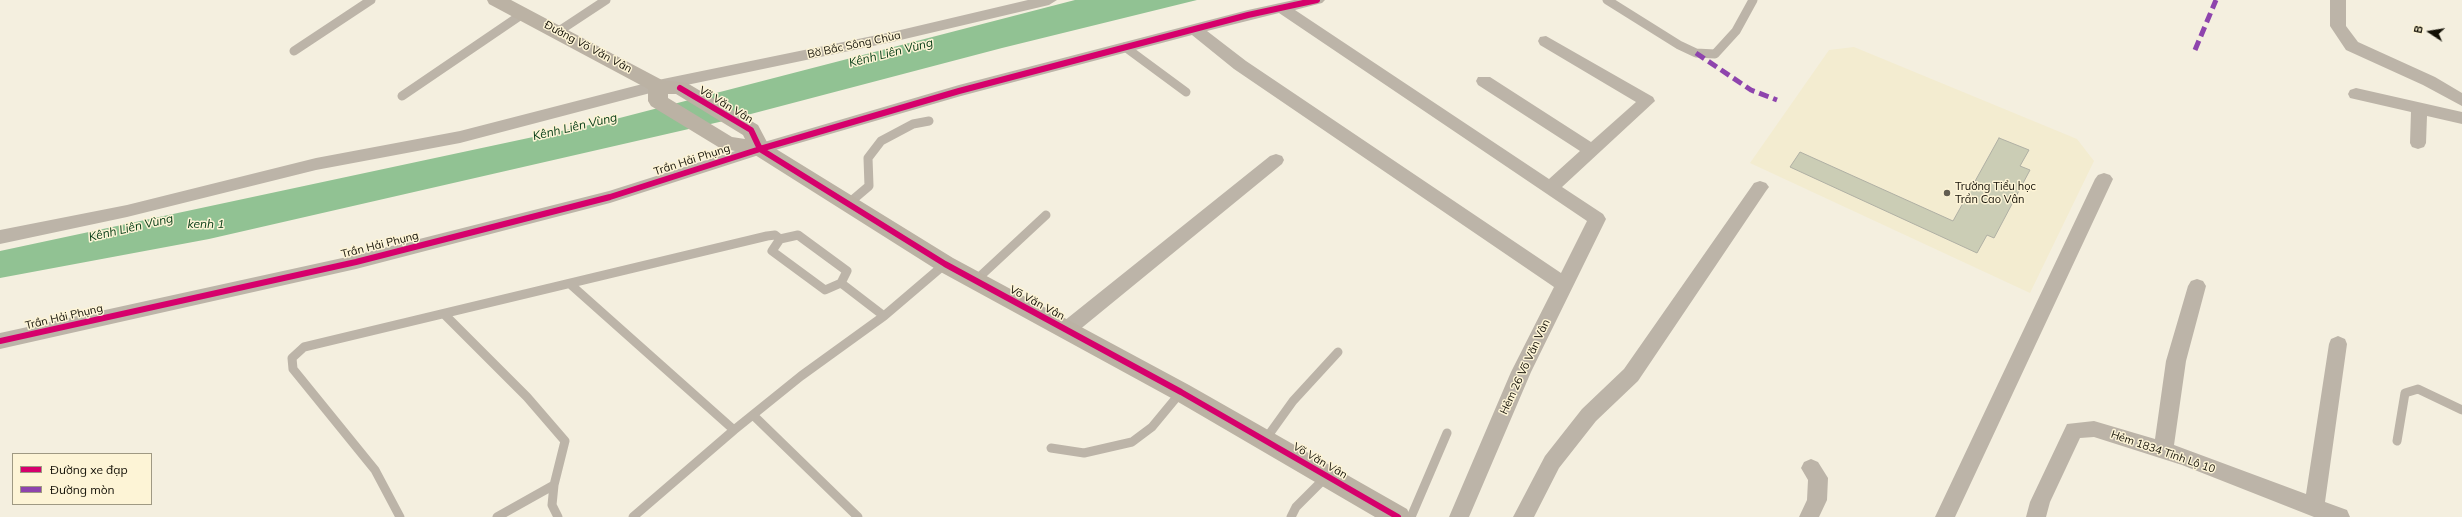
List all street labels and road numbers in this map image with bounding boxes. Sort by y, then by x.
street label: Đường Võ Văn Vân [542,18,634,76]
street label: Bờ Bắc Sông Chùa [806,29,902,61]
street label: Võ Văn Vân [697,84,755,126]
street label: Trần Hải Phụng [652,141,732,179]
street label: Trần Hải Phụng [340,229,420,261]
street label: Võ Văn Vân [1007,283,1067,323]
street label: Trần Hải Phụng [24,302,104,332]
street label: Hẻm 26 Võ Văn Vân [1497,317,1553,417]
street label: Hẻm 1834 Tỉnh Lộ 10 [2109,428,2217,476]
street label: Võ Văn Vân [1291,440,1349,482]

